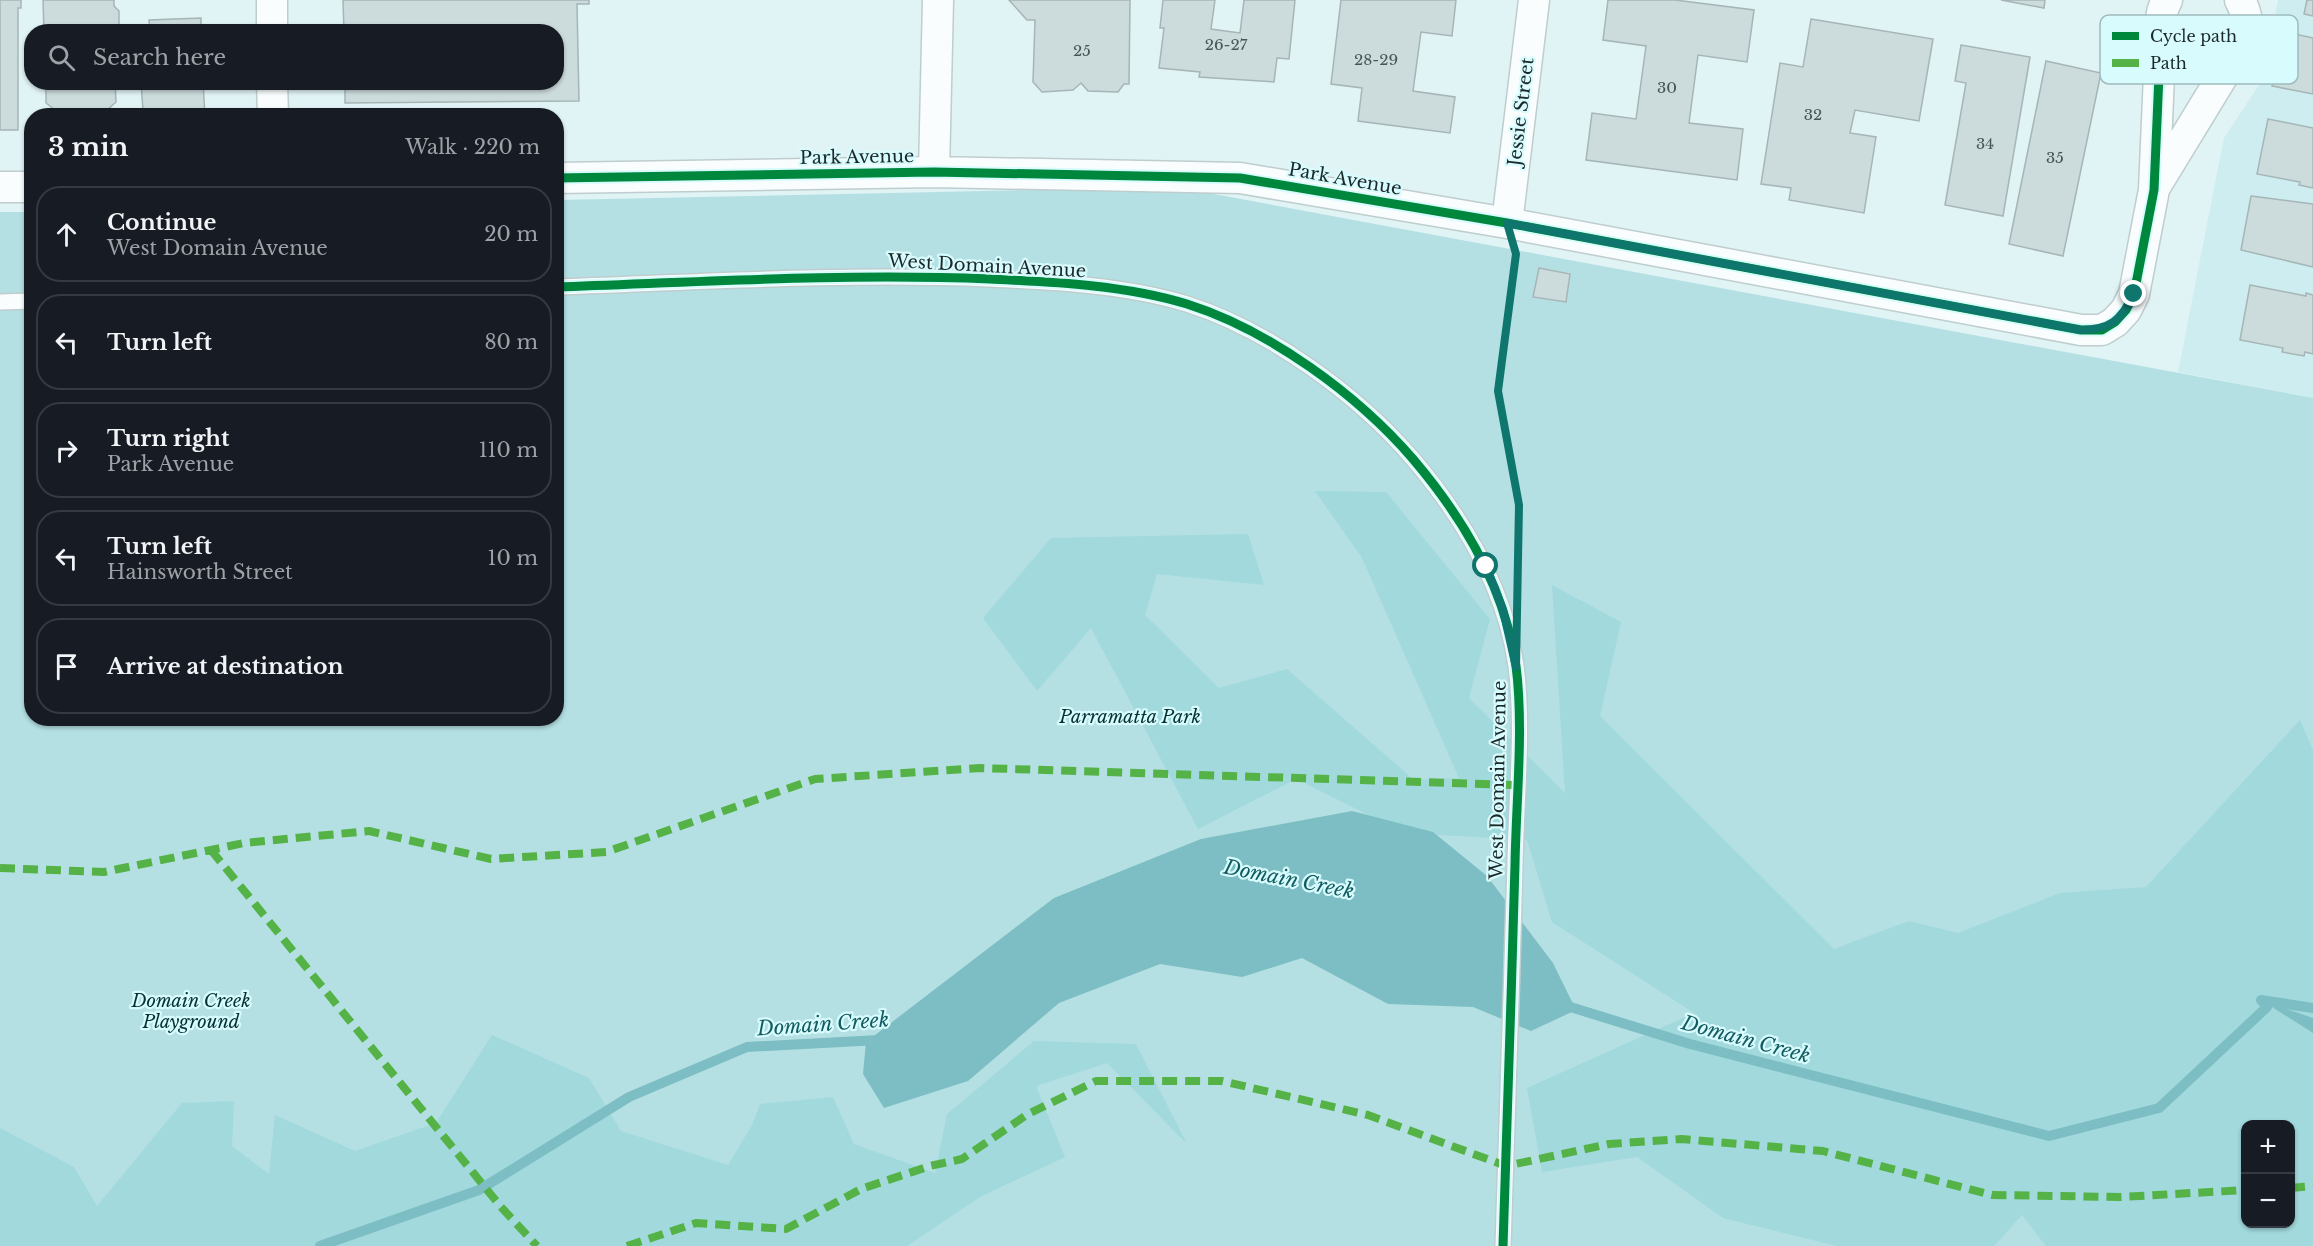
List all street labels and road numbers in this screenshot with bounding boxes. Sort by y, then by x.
street label: Jessie Street [1503,56,1539,169]
street label: Park Avenue [800,145,914,169]
street label: Park Avenue [1287,158,1403,200]
street label: West Domain Avenue [886,250,1087,282]
street label: West Domain Avenue [1485,680,1511,881]

